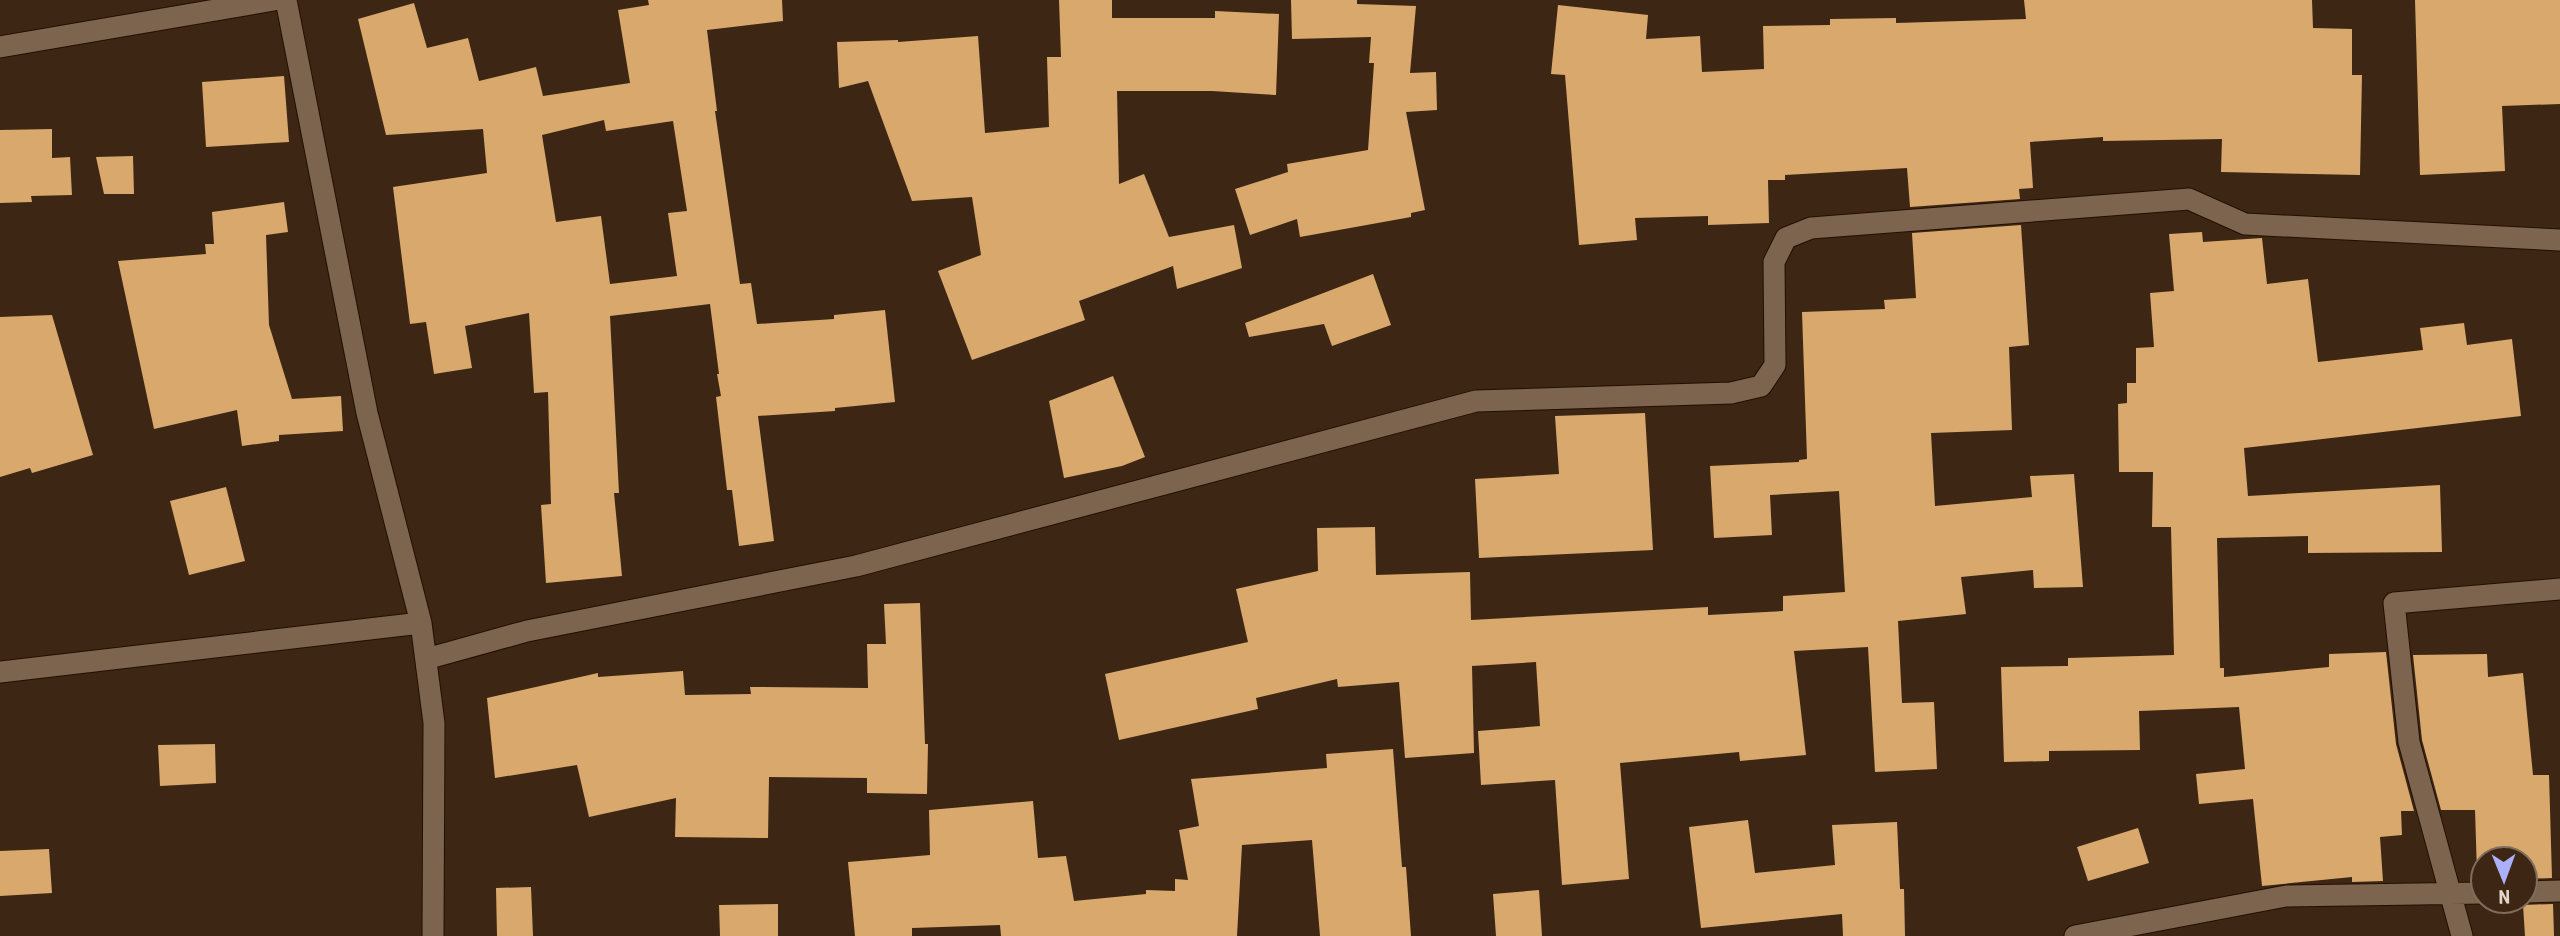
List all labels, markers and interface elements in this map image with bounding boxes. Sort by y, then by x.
north arrow [2469,845,2539,915]
text: N [2498,885,2510,908]

